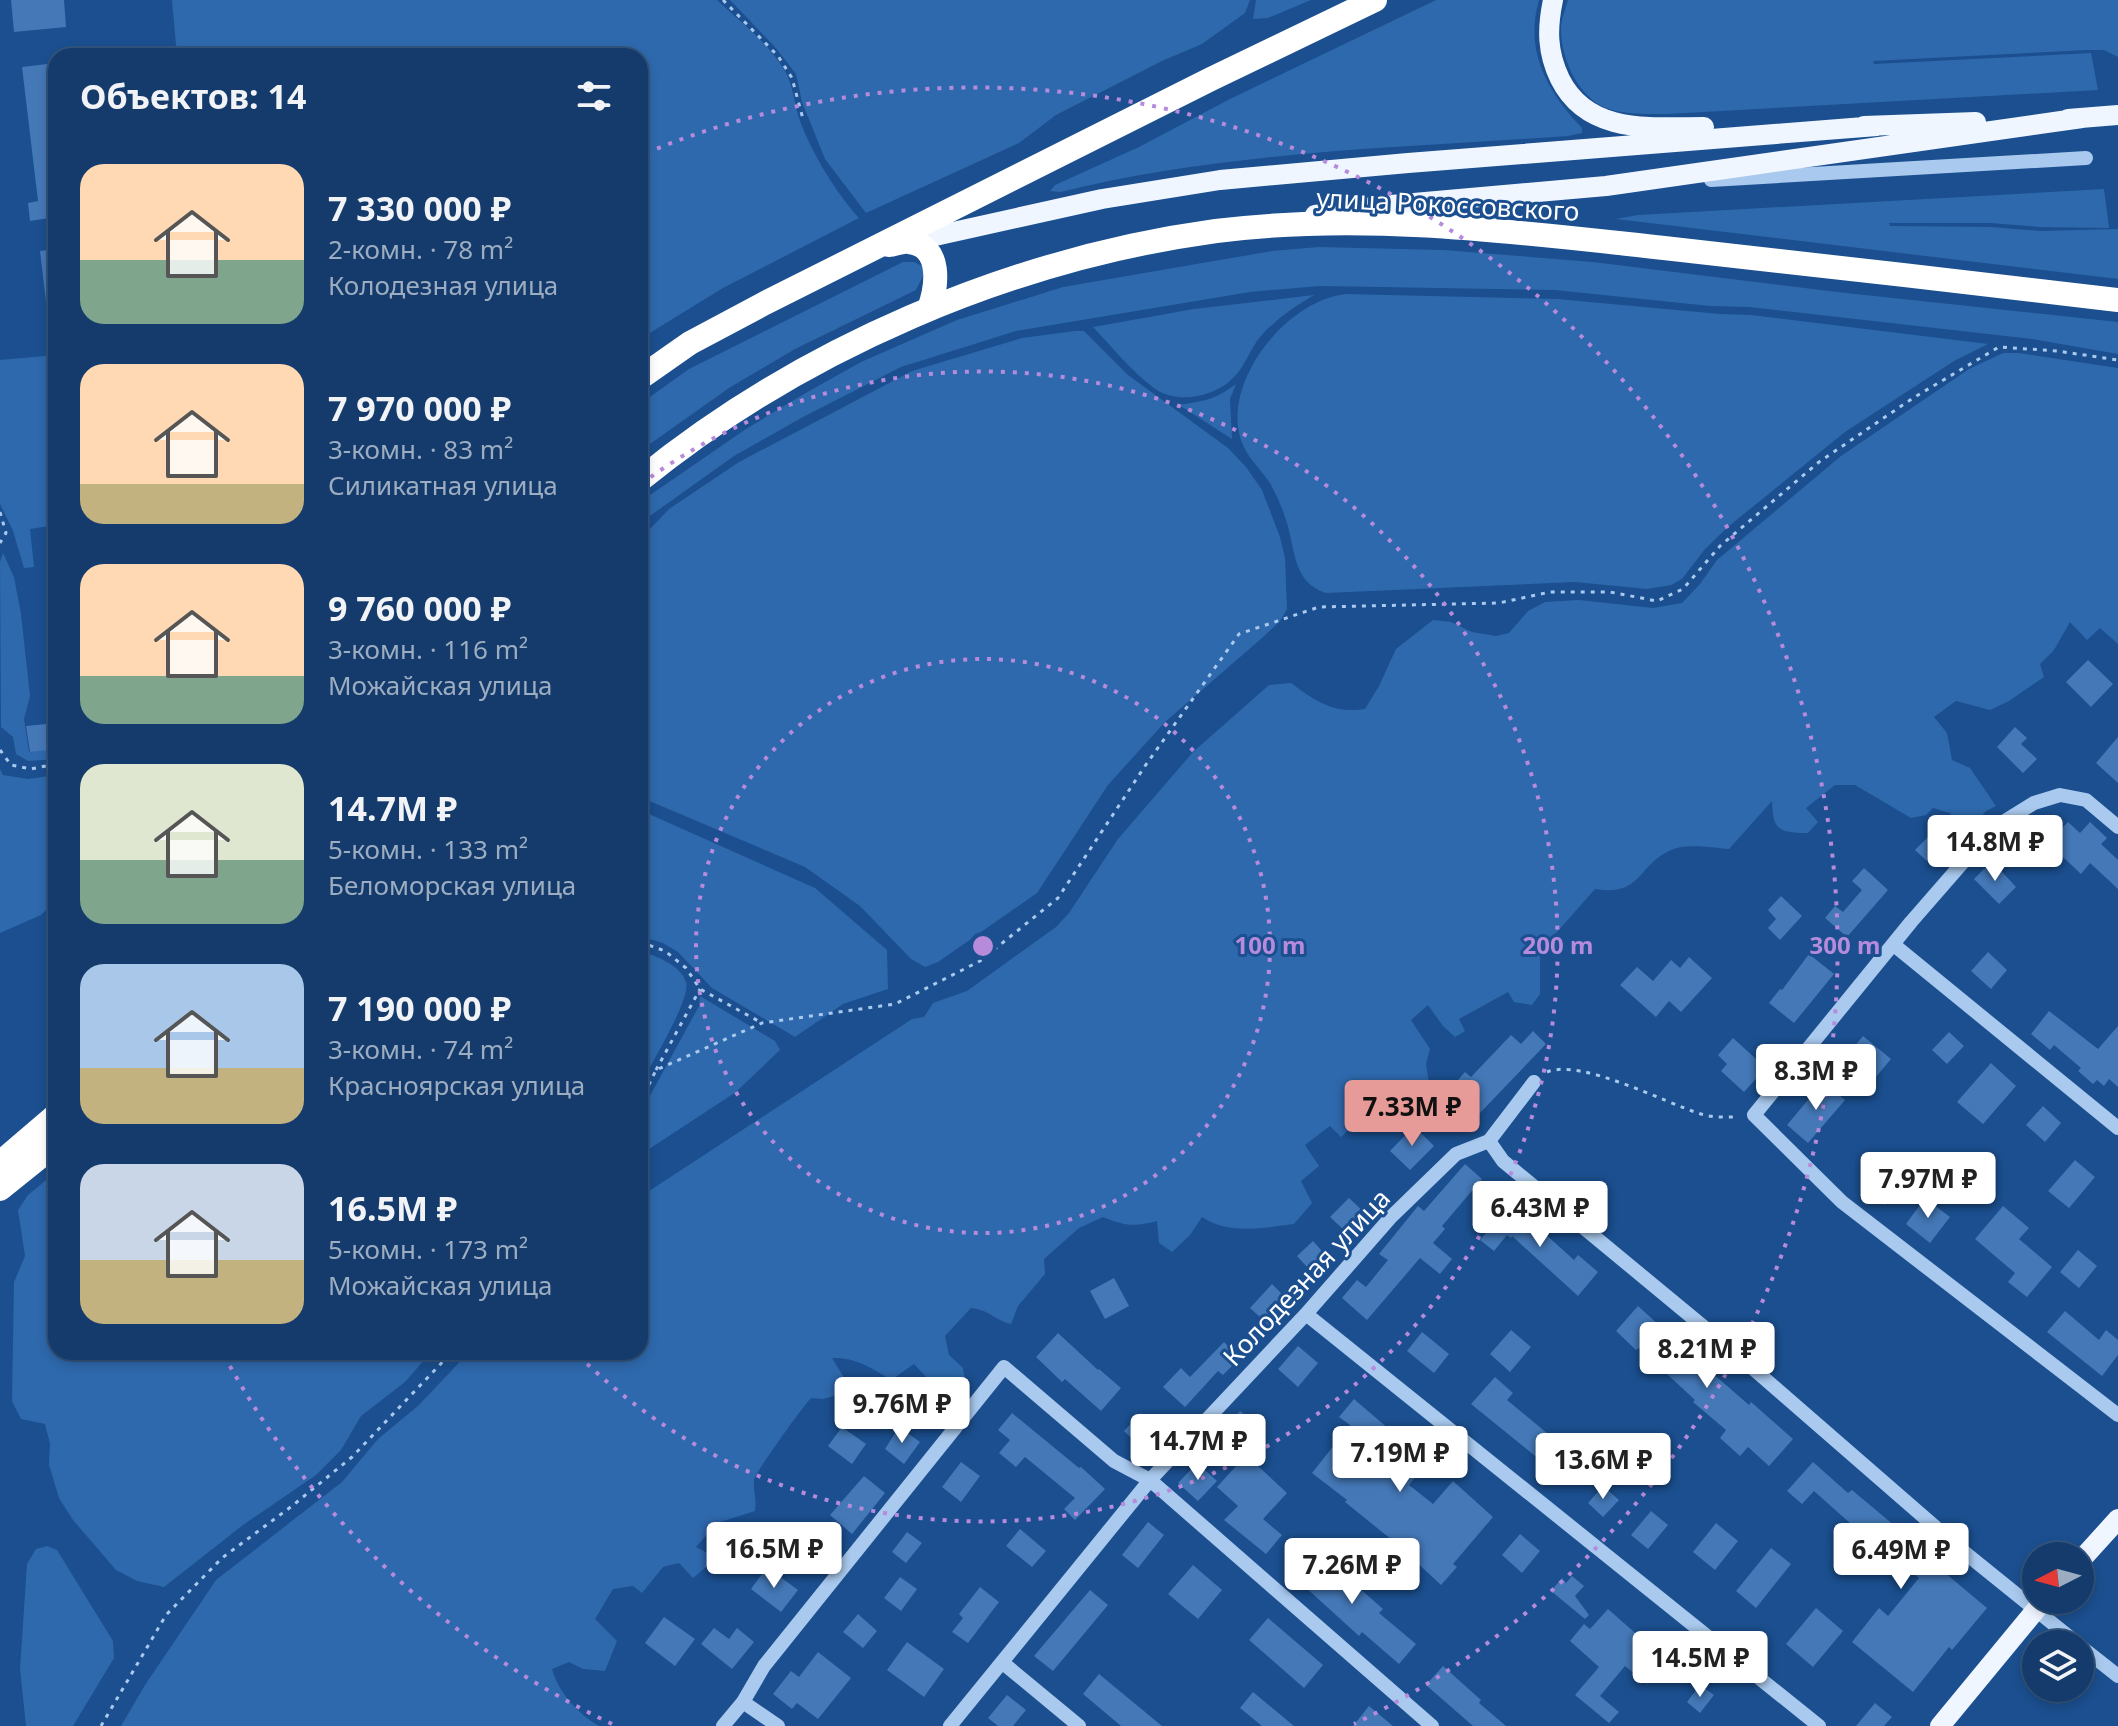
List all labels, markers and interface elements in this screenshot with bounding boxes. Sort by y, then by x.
text: Объектов: 14 [80,73,306,119]
icon: filters [572,74,616,118]
street label: улица Рокоссовского [1316,179,1580,229]
text: 7 330 000 ₽ [328,185,511,231]
icon: home [144,196,240,292]
text: 2-комн. · 78 m² [328,231,513,267]
text: Колодезная улица [328,267,558,303]
text: 7 970 000 ₽ [328,385,511,431]
icon: home [144,396,240,492]
text: 3-комн. · 83 m² [328,431,513,467]
text: Силикатная улица [328,467,558,503]
text: 9 760 000 ₽ [328,585,511,631]
icon: home [144,596,240,692]
text: 3-комн. · 116 m² [328,631,528,667]
text: Можайская улица [328,667,552,703]
text: 14.7M ₽ [328,785,457,831]
icon: home [144,796,240,892]
pin: 14.8M ₽ [1921,815,2069,883]
text: 14.8M ₽ [1946,823,2044,859]
text: 5-комн. · 133 m² [328,831,528,867]
text: Беломорская улица [328,867,576,903]
text: 100 m [1235,928,1305,961]
text: 200 m [1523,928,1593,961]
text: 300 m [1810,928,1880,961]
centre of rings [969,932,997,960]
text: 7 190 000 ₽ [328,985,511,1031]
icon: home [144,996,240,1092]
text: 3-комн. · 74 m² [328,1031,513,1067]
pin: 8.3M ₽ [1751,1044,1881,1112]
text: 8.3M ₽ [1774,1052,1858,1088]
text: Красноярская улица [328,1067,585,1103]
pin: 7.33M ₽ [1338,1080,1486,1148]
text: 7.33M ₽ [1363,1088,1461,1124]
pin: 7.97M ₽ [1854,1152,2002,1220]
text: 7.97M ₽ [1879,1160,1977,1196]
street label: Колодезная улица [1214,1181,1398,1373]
pin: 6.43M ₽ [1466,1181,1614,1249]
text: 16.5M ₽ [328,1185,457,1231]
text: 6.43M ₽ [1491,1189,1589,1225]
icon: home [144,1196,240,1292]
text: 5-комн. · 173 m² [328,1231,528,1267]
text: Можайская улица [328,1267,552,1303]
pin: 8.21M ₽ [1633,1322,1781,1390]
text: 8.21M ₽ [1658,1330,1756,1366]
pin: 9.76M ₽ [828,1377,976,1445]
text: 9.76M ₽ [853,1385,951,1421]
pin: 14.7M ₽ [1124,1414,1272,1482]
text: 14.7M ₽ [1149,1422,1247,1458]
pin: 7.19M ₽ [1326,1426,1474,1494]
pin: 13.6M ₽ [1529,1433,1677,1501]
text: 7.19M ₽ [1351,1434,1449,1470]
text: 13.6M ₽ [1554,1441,1652,1477]
pin: 16.5M ₽ [700,1522,848,1590]
pin: 6.49M ₽ [1827,1523,1975,1591]
text: 16.5M ₽ [725,1530,823,1566]
text: 6.49M ₽ [1852,1531,1950,1567]
pin: 7.26M ₽ [1278,1538,1426,1606]
north arrow [2022,1542,2094,1614]
map controls [2022,1542,2094,1702]
text: 7.26M ₽ [1303,1546,1401,1582]
button: layers [2022,1630,2094,1702]
pin: 14.5M ₽ [1626,1631,1774,1699]
text: 14.5M ₽ [1651,1639,1749,1675]

